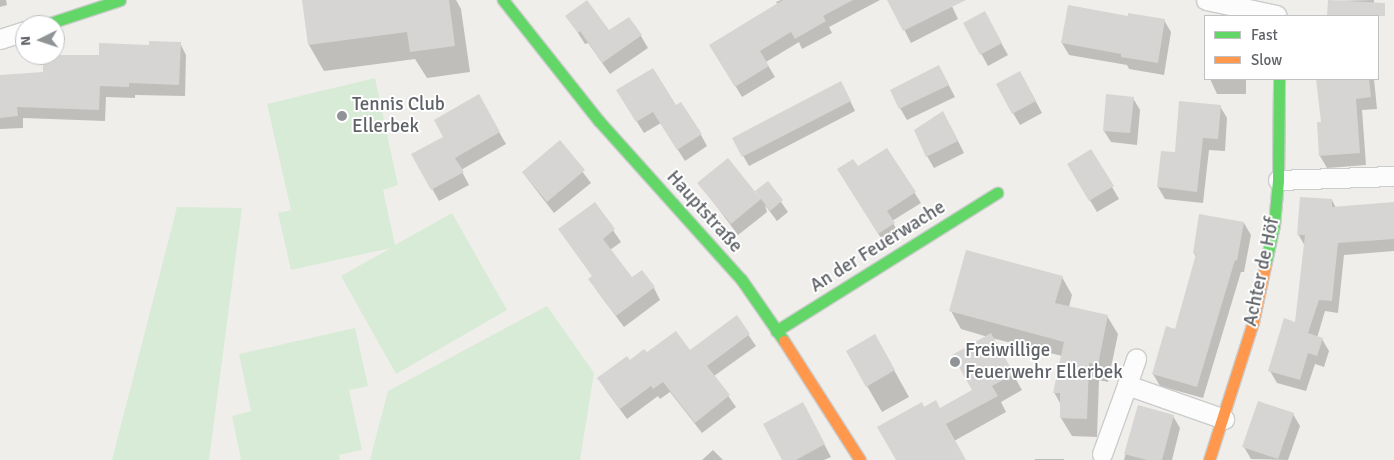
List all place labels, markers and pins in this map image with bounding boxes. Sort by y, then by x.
place label: Tennis Club Ellerbek [352,94,445,138]
marker: Tennis Club Ellerbek [336,110,348,122]
place label: Freiwillige Feuerwehr Ellerbek [965,340,1123,384]
marker: Freiwillige Feuerwehr Ellerbek [949,356,961,368]

